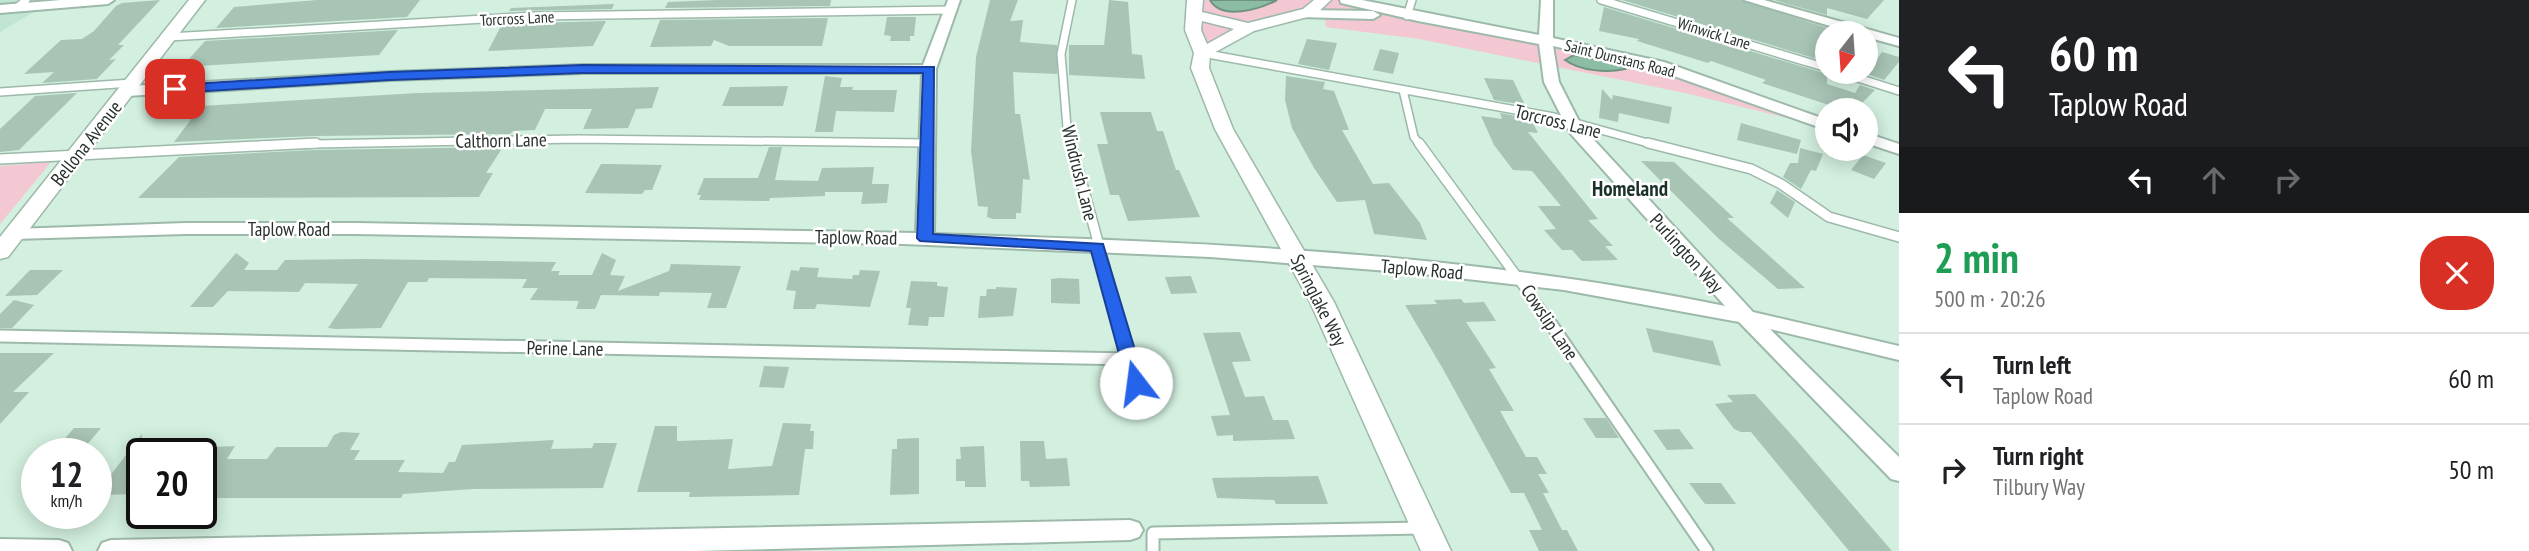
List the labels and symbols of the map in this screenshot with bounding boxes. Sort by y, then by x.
street label: Torcross Lane [479,6,555,30]
street label: Winwick Lane [1675,12,1753,54]
north arrow [1815,21,1878,84]
street label: Saint Dunstans Road [1563,35,1677,81]
pin [145,59,205,119]
street label: Bellona Avenue [45,96,127,190]
street label: Torcross Lane [1512,99,1604,143]
street label: Windrush Lane [1057,123,1103,223]
street label: Calthorn Lane [455,127,547,153]
district label: Homeland [1592,175,1668,202]
street label: Purlington Way [1645,208,1730,298]
street label: Taplow Road [248,217,330,241]
street label: Taplow Road [815,224,897,250]
street label: Springlake Way [1286,250,1353,351]
street label: Taplow Road [1380,253,1464,285]
street label: Cowslip Lane [1516,280,1584,365]
street label: Perine Lane [526,335,604,361]
position arrow [1099,346,1173,420]
speed limit sign: 20 [126,438,217,529]

